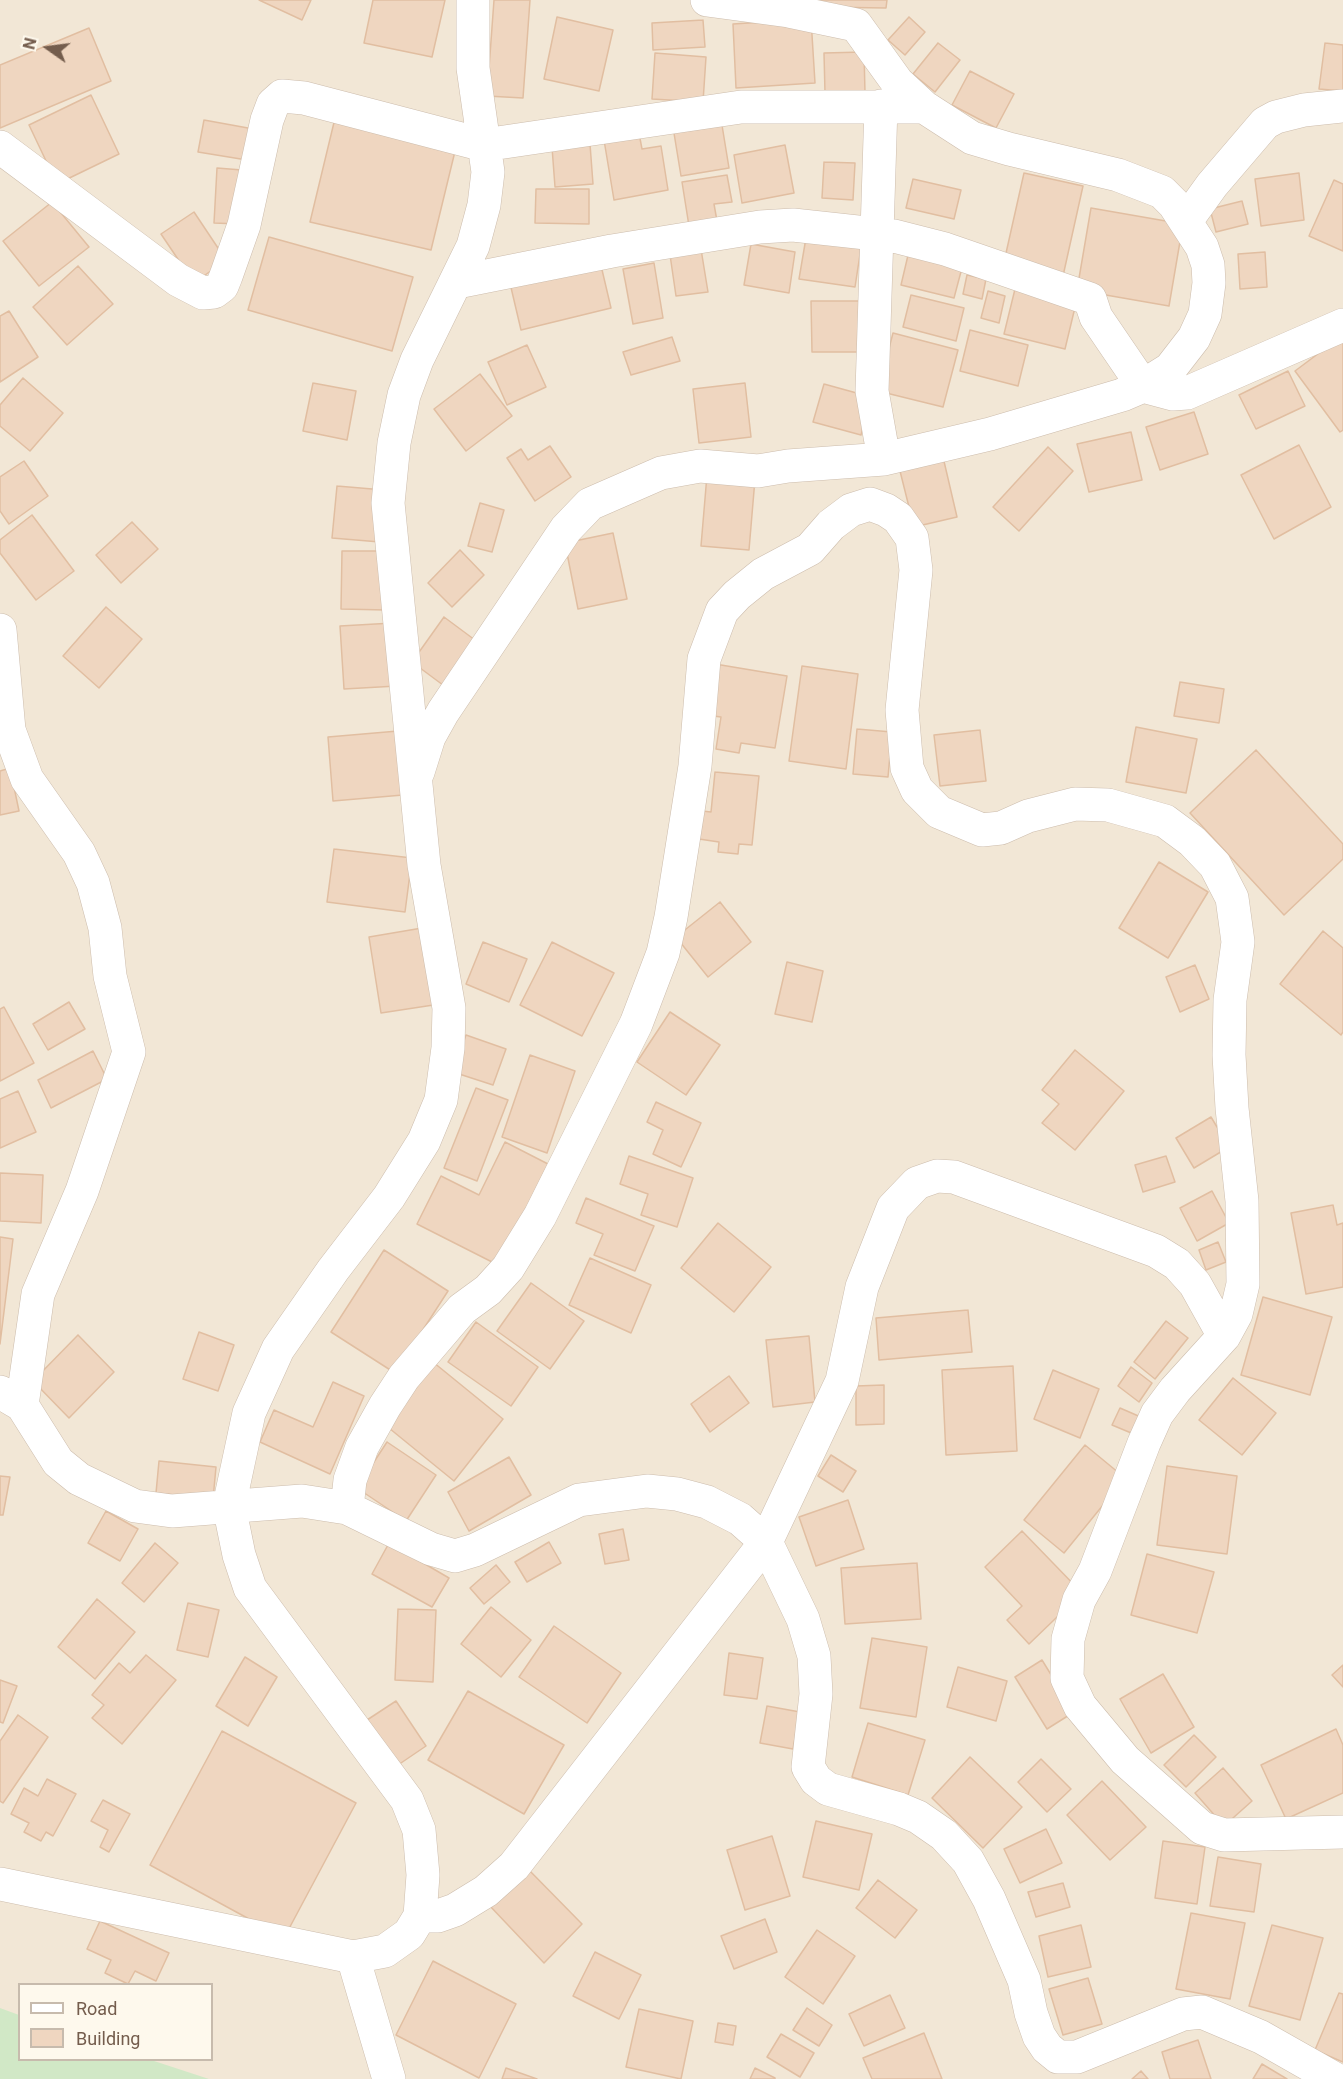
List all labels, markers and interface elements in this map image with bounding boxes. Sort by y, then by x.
north arrow [18,18,78,78]
text: N [19,36,41,51]
legend [18,1983,213,2061]
text: Road [76,1998,117,2019]
text: Building [76,2028,140,2049]

